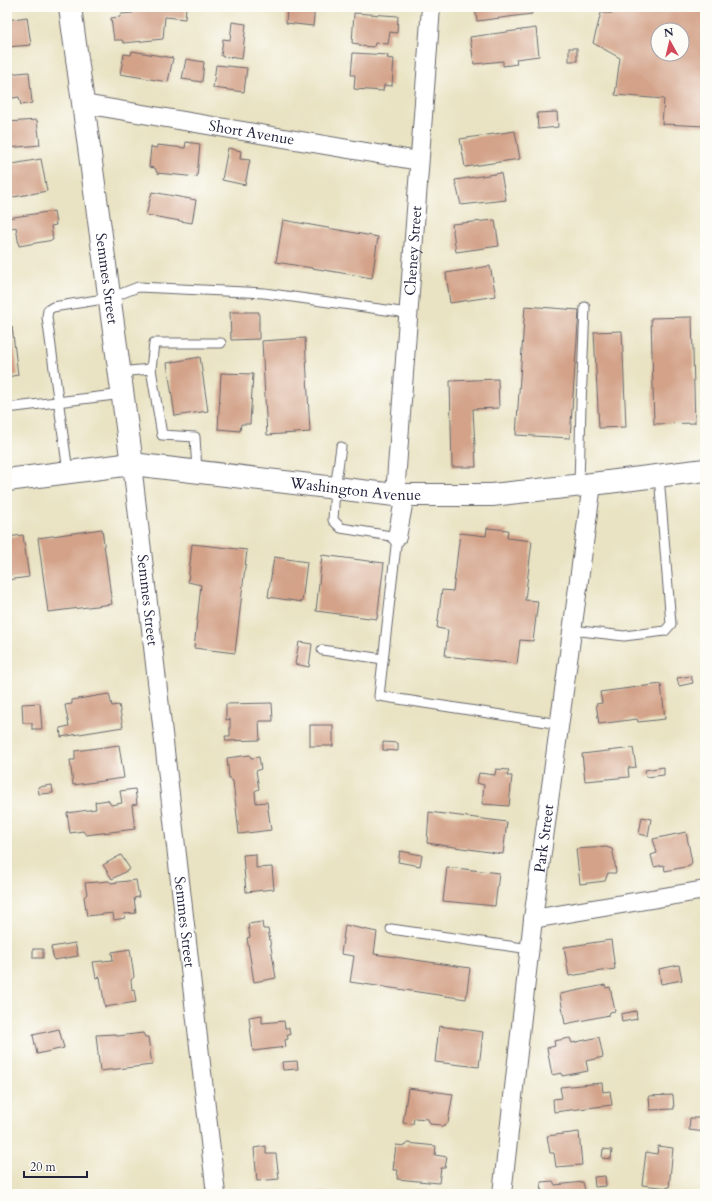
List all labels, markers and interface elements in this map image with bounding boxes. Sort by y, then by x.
north arrow [650,22,690,62]
text: N [663,24,675,41]
street label: Short Avenue [207,115,296,150]
street label: Cheney Street [400,205,426,296]
street label: Semmes Street [91,232,123,326]
street label: Washington Avenue [288,473,421,505]
street label: Semmes Street [132,553,163,647]
street label: Park Street [529,803,559,874]
street label: Semmes Street [170,875,200,969]
scale bar [24,1153,87,1179]
text: 20 m [30,1159,57,1175]

